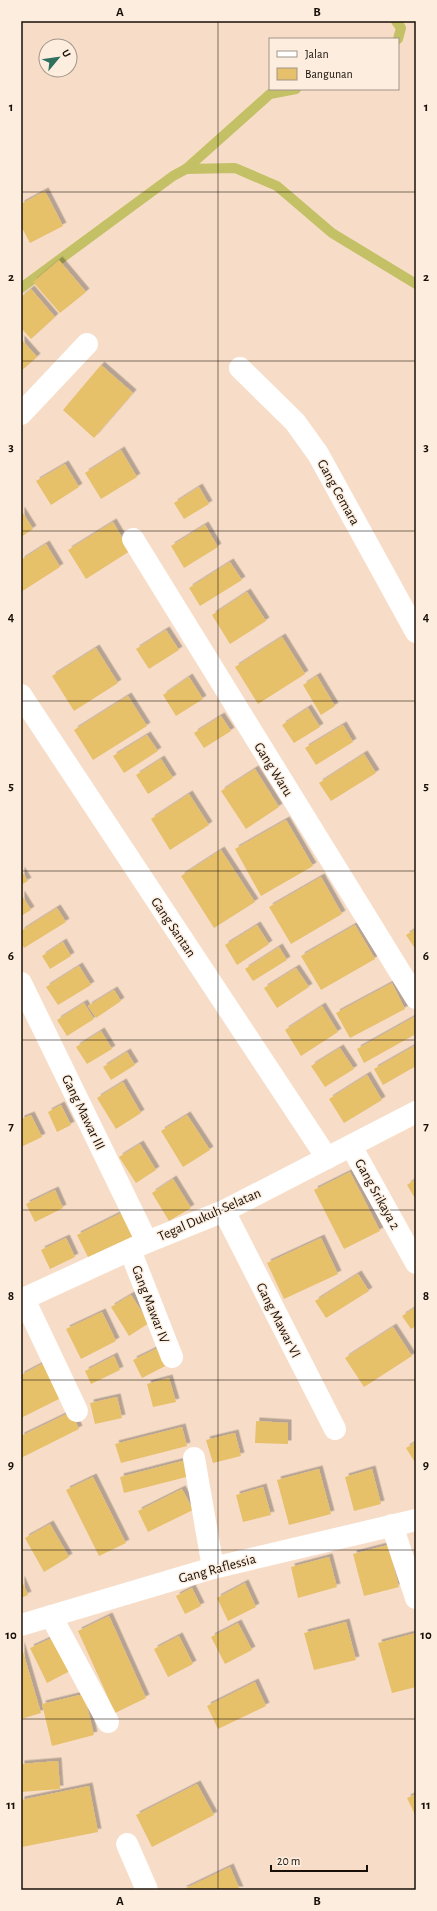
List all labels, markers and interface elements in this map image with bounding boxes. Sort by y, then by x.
text: A [116,6,124,19]
text: B [313,6,321,19]
north arrow [38,38,78,78]
legend [269,38,399,90]
text: U [60,48,73,59]
text: Jalan [305,48,329,60]
text: Bangunan [305,68,353,80]
text: 1 [9,101,13,114]
text: 1 [424,101,428,114]
text: 2 [8,271,14,284]
text: 2 [423,271,429,284]
text: 3 [8,441,14,454]
text: 3 [423,441,429,454]
street label: Gang Cemara [314,457,362,528]
text: 4 [8,611,15,624]
text: 4 [423,611,430,624]
street label: Gang Waru [251,740,295,799]
text: 5 [8,780,14,793]
text: 5 [423,780,429,793]
street label: Gang Santan [148,895,198,960]
text: 6 [8,950,14,963]
text: 6 [423,950,429,963]
street label: Gang Mawar III [59,1073,107,1152]
text: 7 [8,1120,14,1133]
text: 7 [423,1120,429,1133]
street label: Gang Srikaya 2 [352,1157,402,1232]
street label: Tegal Dukuh Selatan [156,1186,263,1244]
street label: Gang Mawar IV [129,1264,171,1345]
street label: Gang Mawar VI [253,1281,303,1360]
text: 8 [8,1290,14,1303]
text: 8 [423,1290,429,1303]
text: 9 [8,1459,14,1472]
text: 9 [423,1459,429,1472]
street label: Gang Raflessia [177,1552,258,1586]
text: 10 [5,1629,17,1642]
text: 10 [420,1629,432,1642]
text: 11 [6,1799,16,1812]
text: 11 [421,1799,431,1812]
scale bar [271,1847,367,1873]
text: 20 m [277,1855,300,1867]
text: A [116,1895,124,1908]
text: B [313,1895,321,1908]

